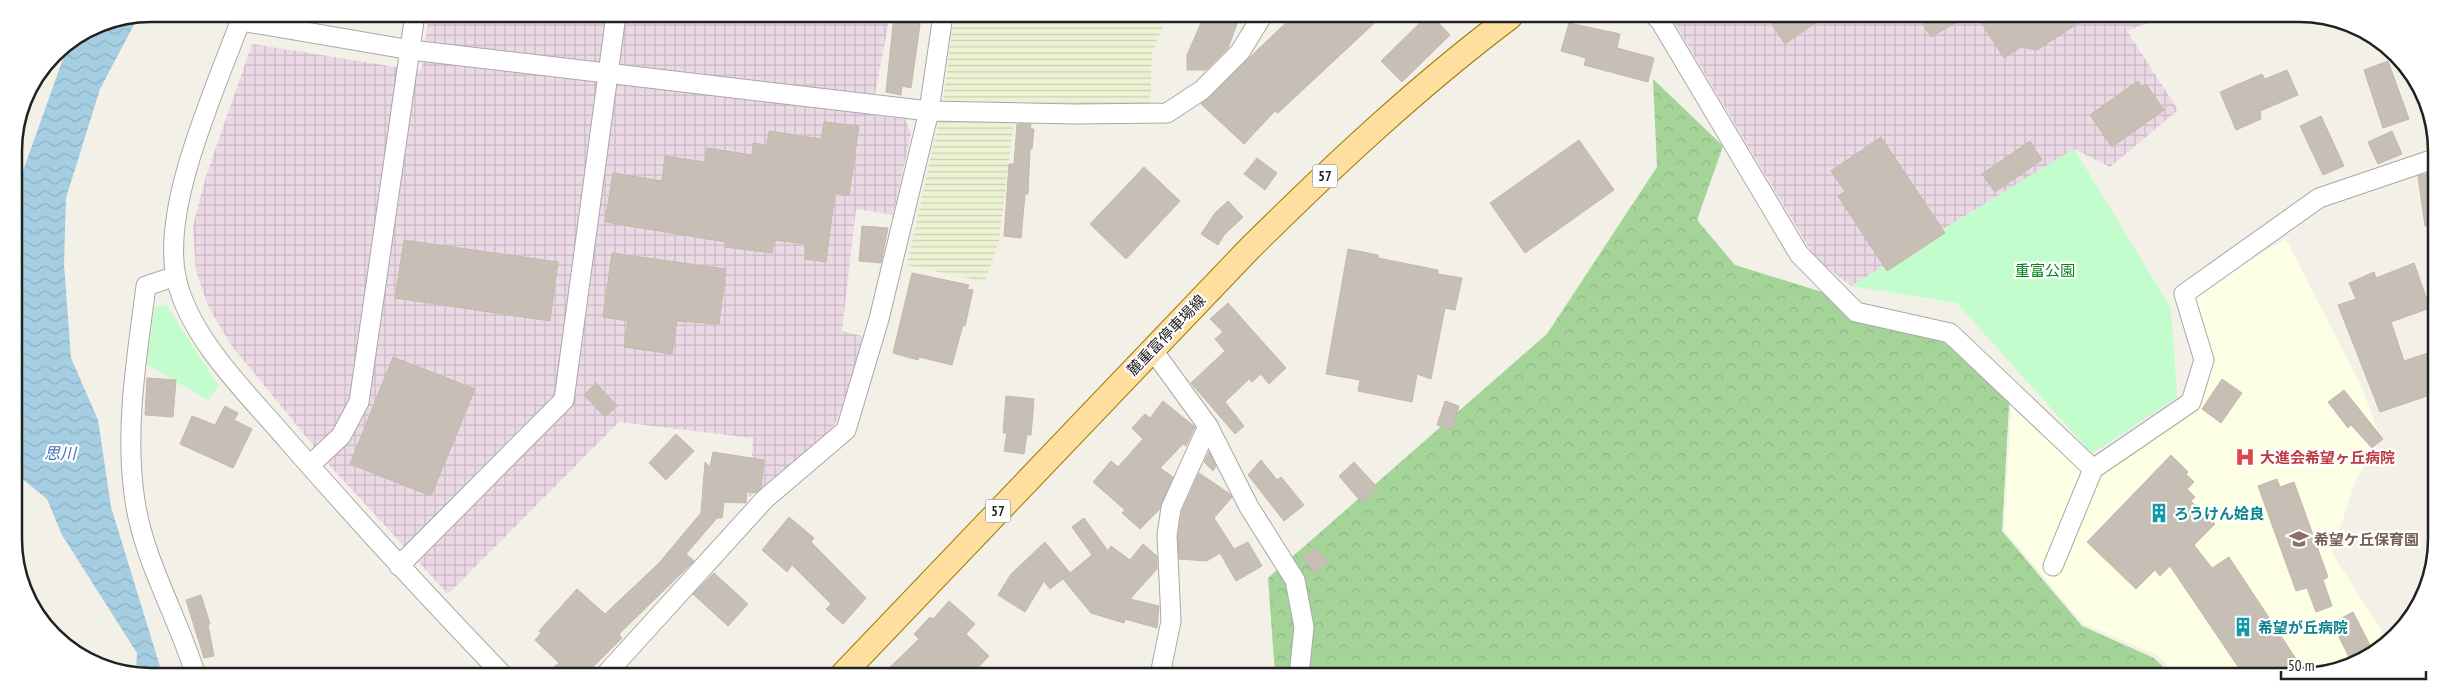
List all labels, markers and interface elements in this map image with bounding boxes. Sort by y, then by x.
road number: 57 [1312,165,1338,188]
park label: 重富公園 [2015,261,2075,280]
street label: 麓重富停車場線 [1123,291,1209,379]
water label: 思川 [44,443,78,463]
hospital icon: 大進会希望ヶ丘病院 [2234,446,2256,468]
place label: 大進会希望ヶ丘病院 [2260,448,2395,467]
road number: 57 [986,500,1010,522]
building icon: ろうけん姶良 [2148,502,2170,524]
place label: ろうけん姶良 [2174,504,2264,523]
school or university icon: 希望ケ丘保育園 [2288,528,2310,550]
place label: 希望ケ丘保育園 [2314,530,2419,549]
building icon: 希望が丘病院 [2232,616,2254,638]
place label: 希望が丘病院 [2258,618,2348,637]
scale bar [2281,648,2426,680]
text: 50 m [2288,656,2314,675]

